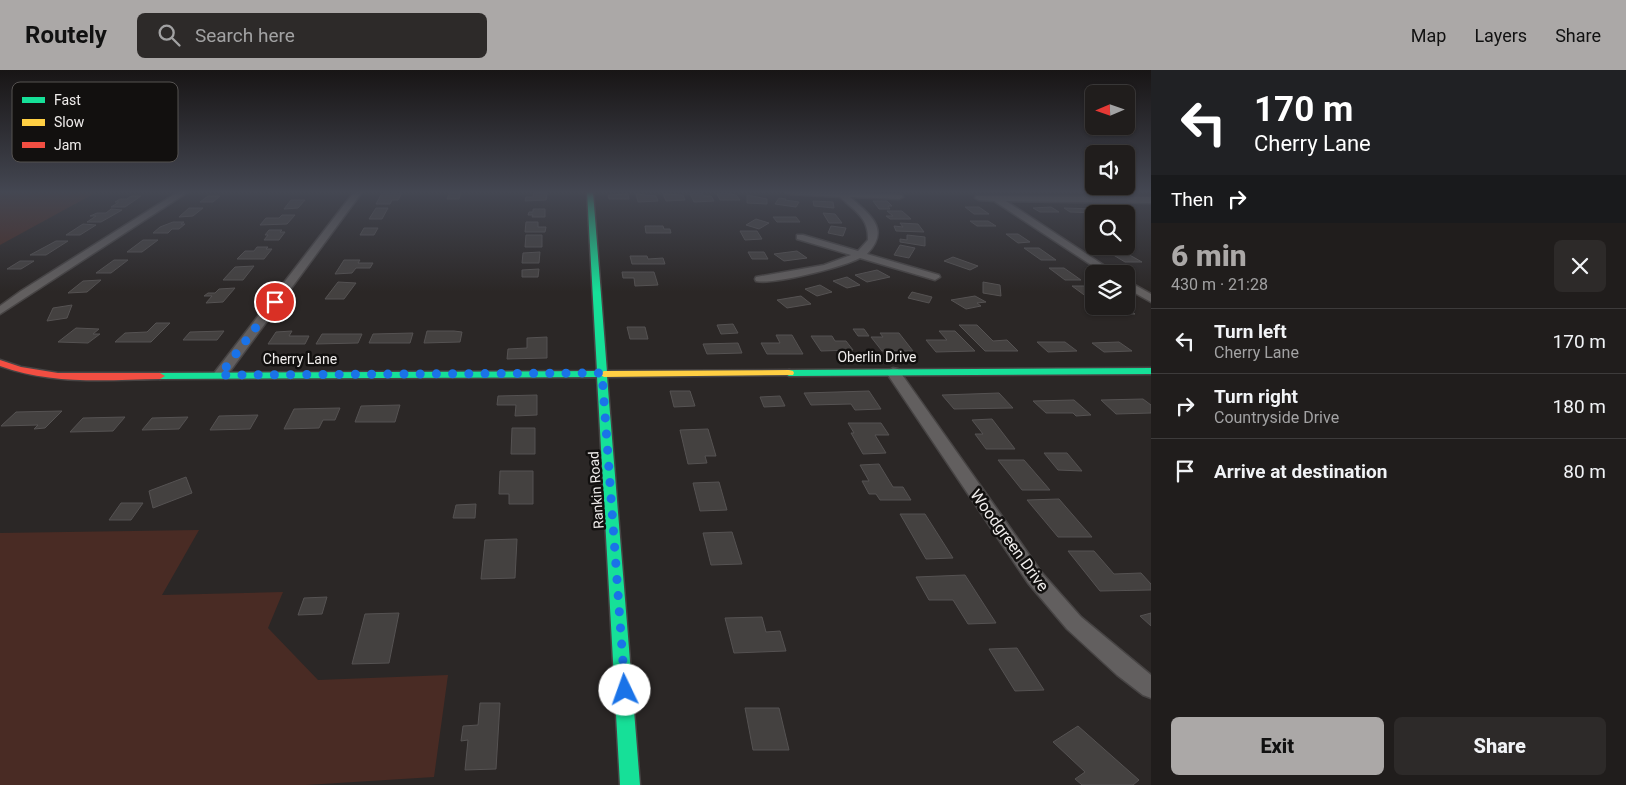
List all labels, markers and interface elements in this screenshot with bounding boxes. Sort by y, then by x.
search box [137,13,487,58]
text: Routely [25,21,107,49]
icon: search [155,21,183,49]
text: Search here [195,24,295,47]
text: Map [1411,25,1446,46]
text: Layers [1474,25,1527,46]
text: Share [1555,25,1601,46]
legend [12,82,178,162]
north arrow [1085,85,1135,135]
map controls [1085,85,1135,315]
text: 170 m [1254,89,1353,130]
icon: left [1171,90,1236,155]
text: Fast [54,92,81,108]
text: Slow [54,114,85,130]
text: Cherry Lane [1254,131,1371,156]
text: Jam [54,137,82,153]
button: sound [1085,145,1135,195]
icon: right [1223,185,1251,213]
text: Then [1171,188,1213,211]
button: search [1085,205,1135,255]
text: 6 min [1171,238,1247,273]
button: close [1554,240,1606,292]
button: layers [1085,265,1135,315]
text: 430 m · 21:28 [1171,275,1268,294]
pin [254,281,296,323]
icon: arrive [261,288,289,316]
text: Turn left [1214,320,1287,343]
icon: left [1171,327,1199,355]
text: 170 m [1553,330,1606,353]
text: Cherry Lane [1214,343,1299,362]
street label: Oberlin Drive [837,349,917,365]
street label: Cherry Lane [263,351,337,367]
text: Turn right [1214,385,1298,408]
icon: right [1171,392,1199,420]
text: 180 m [1553,395,1606,418]
text: Countryside Drive [1214,408,1339,427]
street label: Rankin Road [585,451,607,529]
icon: arrive [1171,457,1199,485]
text: Arrive at destination [1214,460,1387,483]
text: 80 m [1563,460,1606,483]
street label: Woodgreen Drive [966,486,1053,595]
position arrow [598,663,650,715]
button: Exit [1171,717,1384,775]
button: Share [1394,717,1606,775]

